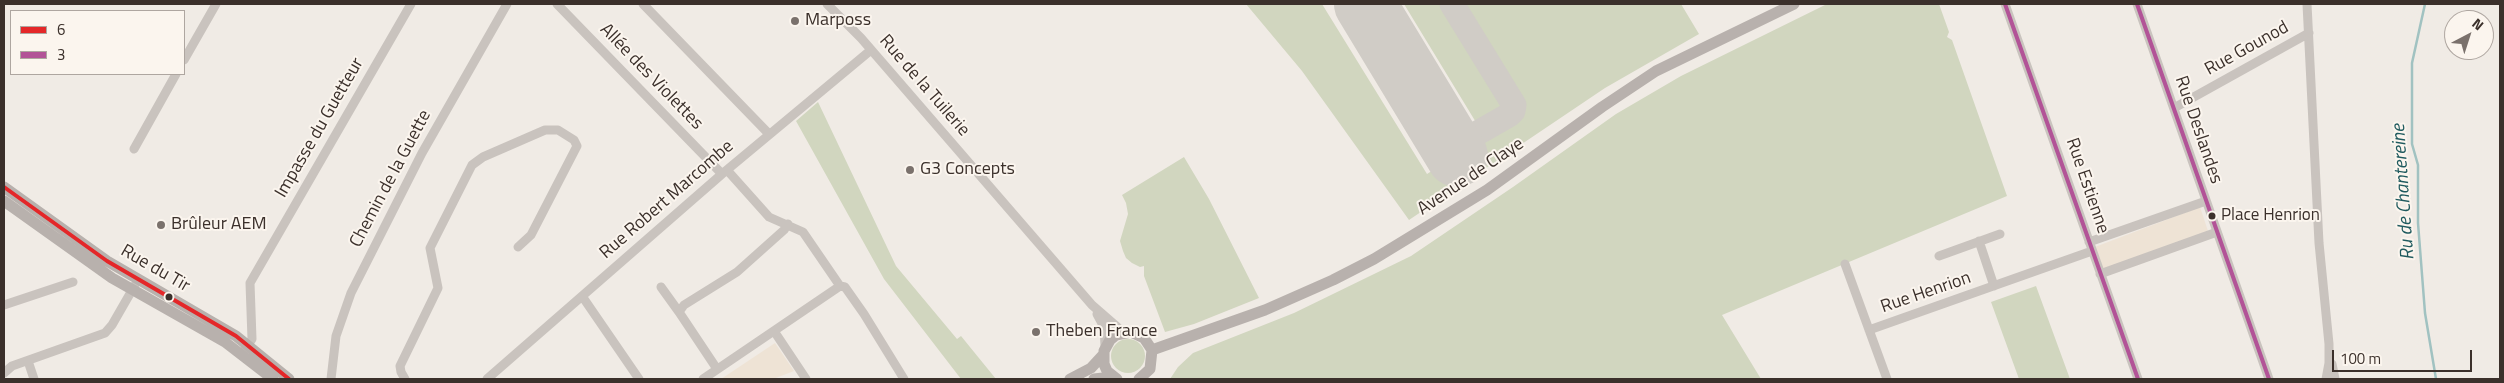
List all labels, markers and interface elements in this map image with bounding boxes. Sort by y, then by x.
legend [10,10,185,75]
place label: Marposs [805,10,871,32]
north arrow [2444,10,2494,60]
text: N [2468,13,2489,35]
marker: Marposs [789,15,801,27]
street label: Rue Gounod [2201,17,2293,81]
text: 6 [57,18,65,41]
street label: Allée des Violettes [595,19,707,135]
street label: Rue de la Tuilerie [874,31,974,141]
text: 3 [57,43,65,66]
street label: Impasse du Guetteur [271,54,369,202]
street label: Rue Deslandes [2169,73,2227,187]
street label: Chemin de la Guette [346,107,436,251]
water label: Ru de Chantereine [2388,123,2420,261]
street label: Avenue de Claye [1414,134,1528,220]
street label: Rue Estienne [2061,135,2113,237]
street label: Rue Robert Marcombe [596,136,738,264]
place label: G3 Concepts [920,159,1015,181]
marker: G3 Concepts [904,164,916,176]
place label: Place Henrion [2221,206,2320,226]
marker: Place Henrion [2207,211,2217,221]
place label: Brûleur AEM [171,214,267,236]
marker: Brûleur AEM [155,219,167,231]
street label: Rue du Tir [117,241,193,297]
street label: Rue Henrion [1878,268,1974,318]
unlabelled marker [164,292,174,302]
place label: Theben France [1046,321,1157,343]
marker: Theben France [1030,326,1042,338]
scale bar [2334,340,2474,372]
text: 100 m [2340,347,2381,370]

